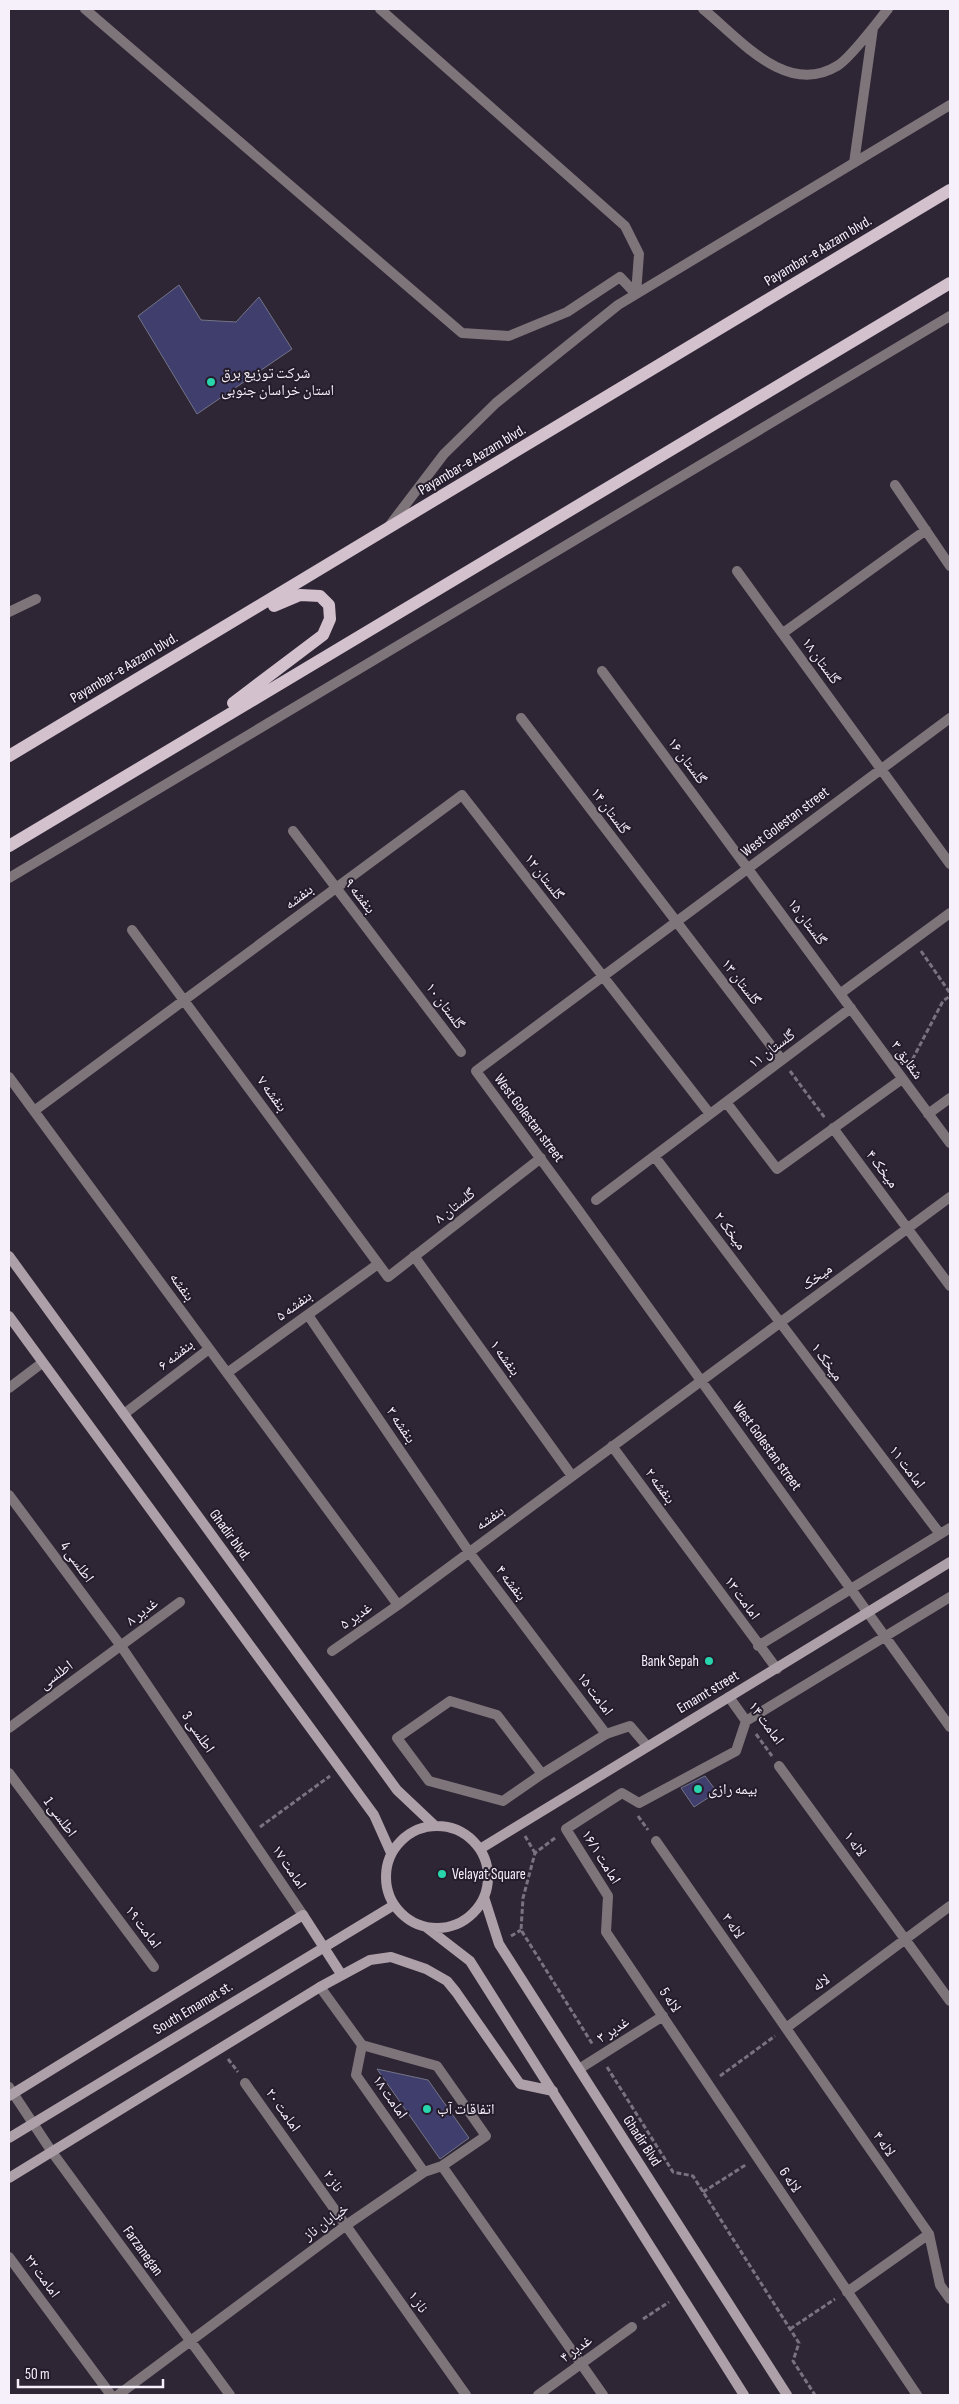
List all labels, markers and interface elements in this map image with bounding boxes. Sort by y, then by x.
street label: Payambar-e Aazam blvd. [761,211,875,291]
place label: شرکت توزیع برق استان خراسان جنوبی [221,364,334,400]
marker: شرکت توزیع برق استان خراسان جنوبی [205,376,217,388]
street label: Payambar-e Aazam blvd. [415,420,529,500]
street label: Payambar-e Aazam blvd. [67,628,181,708]
street label: گلستان ۱۸ [798,634,845,689]
street label: گلستان ۱۶ [663,734,711,788]
street label: West Golestan street [737,782,833,861]
street label: گلستان ۱۴ [586,784,634,838]
street label: گلستان ۱۲ [520,850,568,904]
street label: بنفشه ۹ [340,874,380,918]
street label: بنفشه [281,880,317,914]
street label: گلستان ۱۵ [783,895,831,949]
street label: گلستان ۱۳ [717,955,765,1009]
street label: گلستان ۱۰ [421,979,469,1033]
street label: گلستان ۱۱ [745,1025,799,1073]
street label: شقایق ۳ [887,1037,928,1083]
street label: West Golestan street [490,1070,569,1166]
street label: بنفشه ۷ [253,1072,291,1116]
street label: میخک ۴ [861,1146,903,1192]
street label: گلستان ۸ [431,1184,480,1228]
street label: میخک ۲ [709,1208,751,1254]
street label: میخک [798,1259,836,1295]
street label: بنفشه [165,1269,199,1305]
street label: بنفشه ۵ [272,1287,316,1325]
street label: بنفشه ۶ [154,1335,198,1375]
street label: بنفشه ۱ [486,1336,524,1380]
street label: میخک ۱ [807,1339,847,1385]
street label: West Golestan street [728,1398,806,1495]
street label: بنفشه ۳ [382,1403,420,1447]
street label: امامت ۱۱ [885,1442,929,1492]
street label: بنفشه ۲ [641,1464,679,1508]
street label: بنفشه [472,1501,508,1535]
street label: Ghadir blvd. [205,1505,255,1565]
street label: اطلسی 4 [56,1538,98,1586]
street label: بنفشه ۴ [491,1561,531,1605]
street label: امامت ۱۳ [720,1573,764,1623]
street label: غدیر ۸ [122,1594,162,1630]
street label: غدیر ۵ [336,1598,376,1634]
place label: Bank Sepah [641,1652,699,1671]
marker: Bank Sepah [703,1655,715,1667]
street label: اطلسی [35,1656,77,1694]
street label: Emamt street [674,1666,743,1718]
street label: امامت ۱۵ [573,1669,617,1719]
street label: امامت ۱۴ [744,1698,788,1748]
street label: اطلسی 3 [177,1708,219,1756]
place label: بیمه رازی [708,1780,757,1799]
marker: بیمه رازی [692,1783,704,1795]
street label: اطلسی 1 [39,1793,81,1841]
street label: امامت ۱۶/۱ [577,1826,625,1888]
street label: لاله ۱ [839,1828,871,1860]
street label: امامت ۱۷ [267,1841,311,1893]
place label: Velayat Square [452,1865,526,1884]
marker: Velayat Square [436,1868,448,1880]
street label: امامت ۱۹ [121,1902,165,1952]
street label: لاله ۳ [718,1910,748,1942]
street label: لاله [808,1970,834,1996]
street label: South Emamat st. [150,1977,236,2039]
street label: لاله 5 [655,1984,685,2016]
street label: غدیر ۳ [593,2012,633,2048]
street label: امامت ۱۸ [368,2071,412,2123]
street label: امامت ۲۰ [261,2084,305,2136]
place label: اتفاقات آب [437,2100,495,2119]
marker: اتفاقات آب [421,2103,433,2115]
street label: Ghadir Blvd [619,2112,665,2170]
street label: لاله ۴ [869,2128,899,2160]
street label: لاله 6 [775,2164,805,2196]
street label: ناز ۲ [319,2166,347,2196]
street label: خیابان ناز [299,2199,353,2245]
street label: Farzanegan [119,2222,167,2280]
street label: امامت ۲۲ [20,2251,64,2301]
street label: ناز ۱ [404,2287,432,2317]
street label: غدیر ۴ [556,2331,596,2367]
scale bar [18,2356,162,2388]
text: 50 m [25,2365,50,2384]

